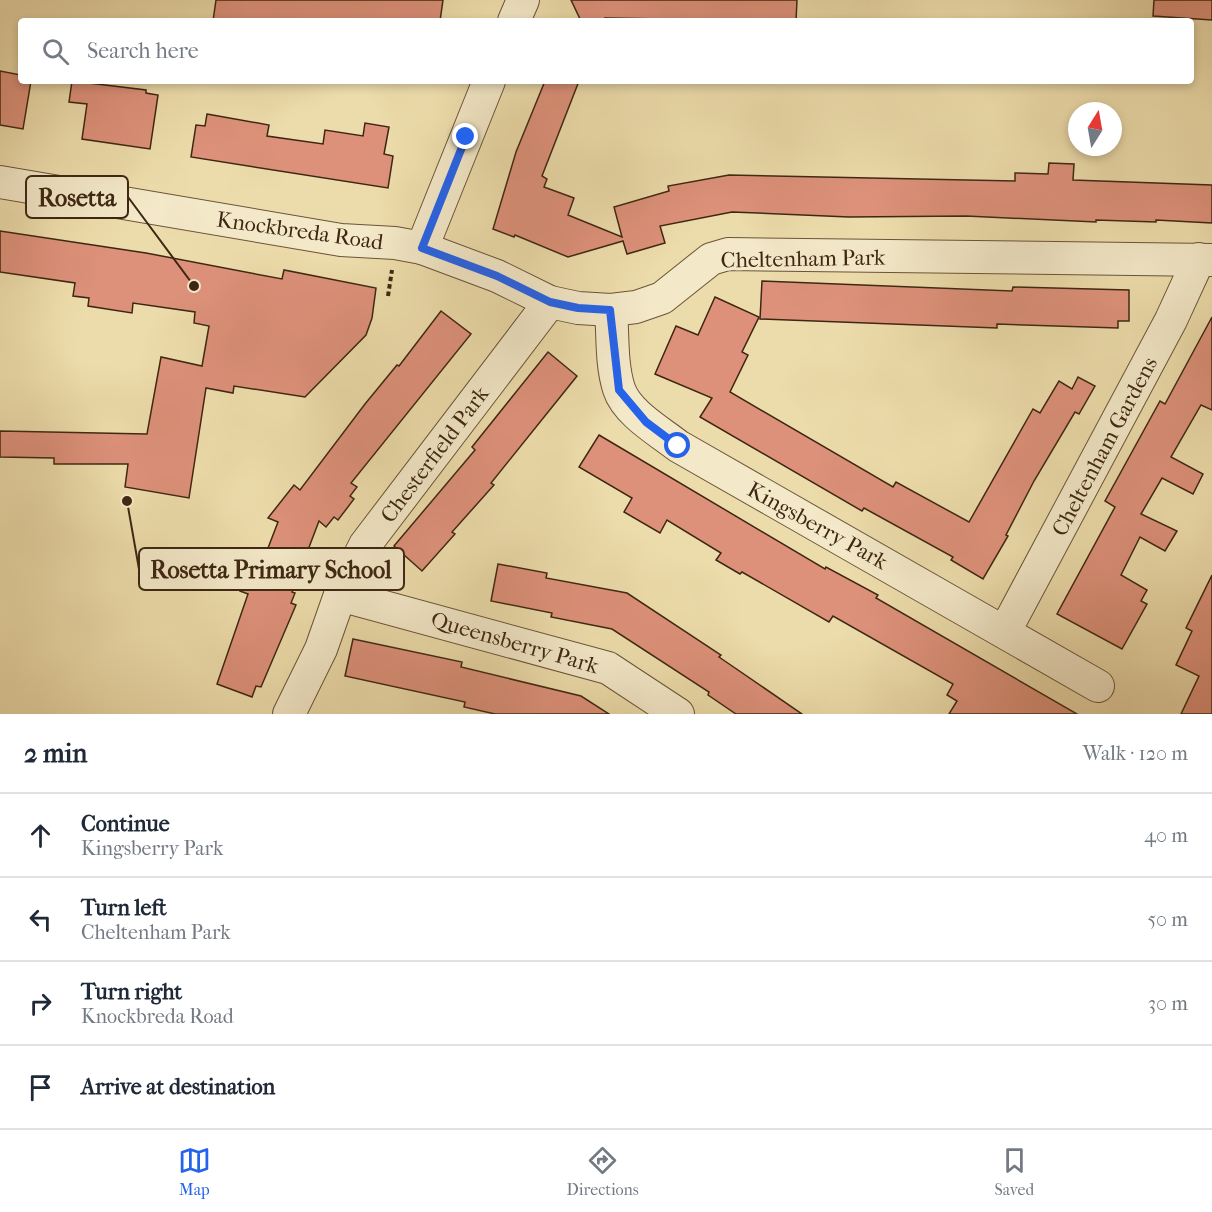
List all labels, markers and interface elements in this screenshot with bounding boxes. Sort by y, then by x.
search box [18,18,1194,84]
icon: search [39,35,72,68]
text: Search here [87,38,199,64]
north arrow [1068,102,1122,156]
route end [452,123,478,149]
callout: Rosetta [26,176,128,218]
text: Rosetta [38,184,117,212]
street label: Knockbreda Road [215,206,386,256]
street label: Cheltenham Park [721,245,886,273]
street label: Cheltenham Gardens [1047,352,1163,541]
street label: Chesterfield Park [375,381,495,528]
route start [664,432,690,458]
street label: Kingsberry Park [743,477,893,575]
callout: Rosetta Primary School [139,548,404,590]
text: Rosetta Primary School [150,556,392,584]
street label: Queensberry Park [428,607,602,680]
text: 2 min [24,738,87,769]
text: Walk · 120 m [1083,742,1188,765]
text: Continue [81,811,170,837]
icon: ahead [24,819,57,852]
text: 40 m [1144,824,1188,847]
text: Kingsberry Park [81,837,223,860]
text: Turn left [81,895,167,921]
icon: left [24,903,57,936]
text: 50 m [1147,908,1188,931]
text: Cheltenham Park [81,921,231,944]
text: Turn right [81,979,182,1005]
icon: right [24,987,57,1020]
text: 30 m [1148,992,1188,1015]
text: Knockbreda Road [81,1005,234,1028]
icon: arrive [24,1071,57,1104]
text: Arrive at destination [81,1074,275,1100]
tab: Map [178,1144,211,1199]
tab: Directions [567,1144,639,1199]
tab: Saved [994,1144,1034,1199]

